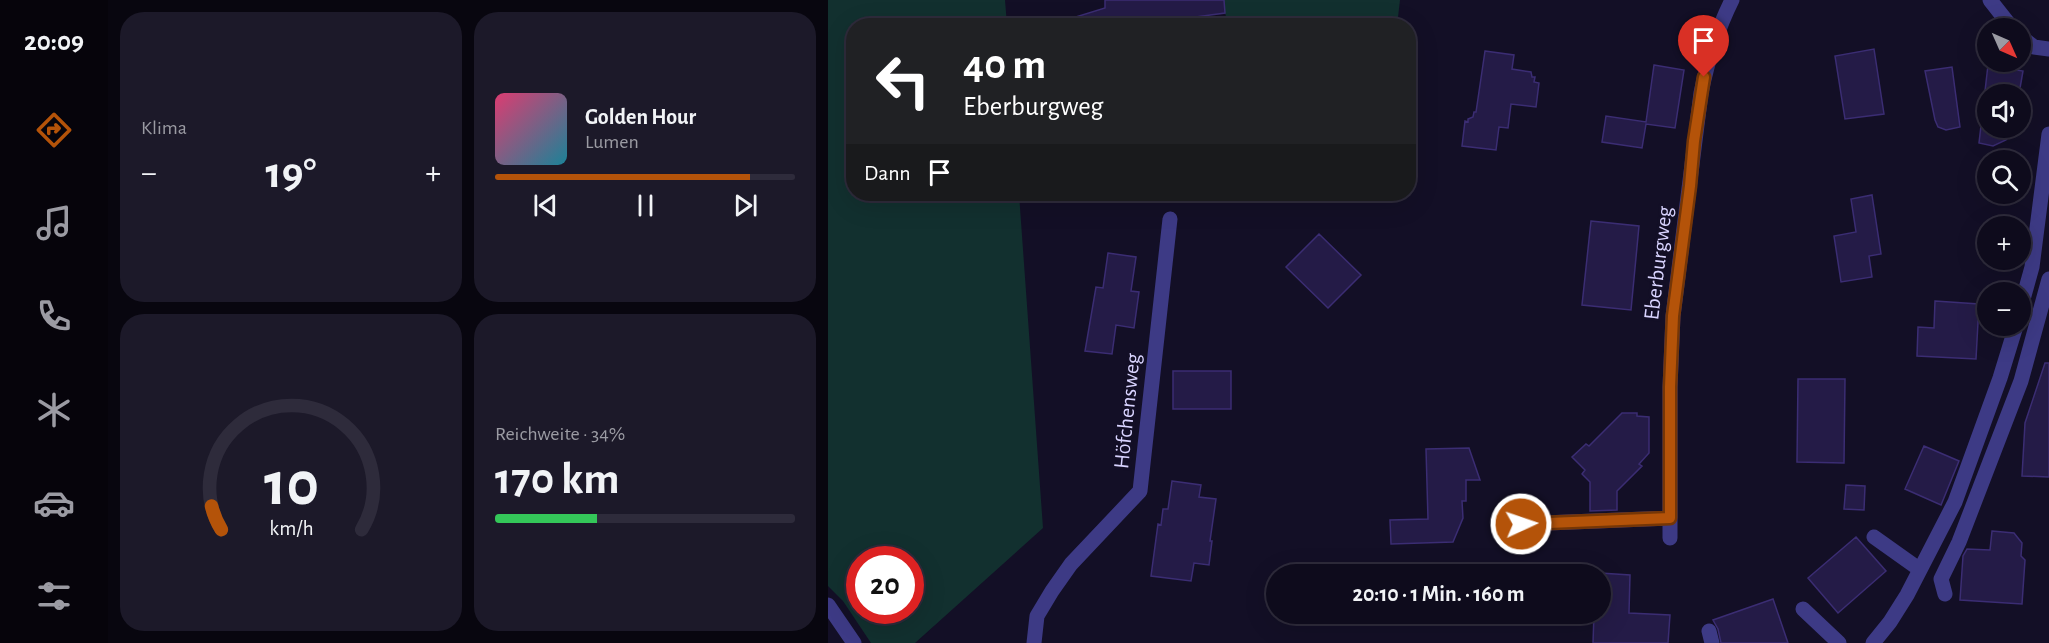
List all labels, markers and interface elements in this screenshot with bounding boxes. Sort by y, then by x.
pin [1678,15,1729,77]
north arrow [1977,18,2031,72]
map controls [1977,18,2031,336]
icon: arrive [1687,24,1720,57]
text: 20:09 [24,28,84,55]
icon: left [864,42,942,120]
text: 40 m [963,44,1046,86]
button: sound [1977,84,2031,138]
text: Eberburgweg [963,93,1103,120]
text: Golden Hour [585,106,696,128]
icon: directions [33,109,75,151]
text: Klima [141,118,187,138]
text: Lumen [585,132,639,152]
button: search [1977,150,2031,204]
text: 19° [265,151,317,196]
icon: arrive [923,156,956,189]
text: − [141,157,157,190]
text: + [425,157,441,190]
text: Dann [864,162,911,184]
icon: previous [529,189,562,222]
icon: pause [629,189,662,222]
icon: next [729,189,762,222]
icon: music [33,202,75,244]
street label: Eberburgweg [1640,205,1676,321]
button: + [1977,216,2031,270]
button: − [1977,282,2031,336]
icon: phone [33,295,75,337]
street label: Höfchensweg [1110,352,1144,470]
icon: climate [33,389,75,431]
text: Reichweite · 34% [495,424,625,444]
text: 10 [264,454,318,516]
text: 170 km [495,457,619,502]
icon: car [33,482,75,524]
position arrow [1489,492,1553,556]
text: km/h [269,518,313,539]
speed limit sign: 20 [846,546,924,624]
icon: filters [33,575,75,617]
text: 20:10 · 1 Min. · 160 m [1353,583,1524,605]

